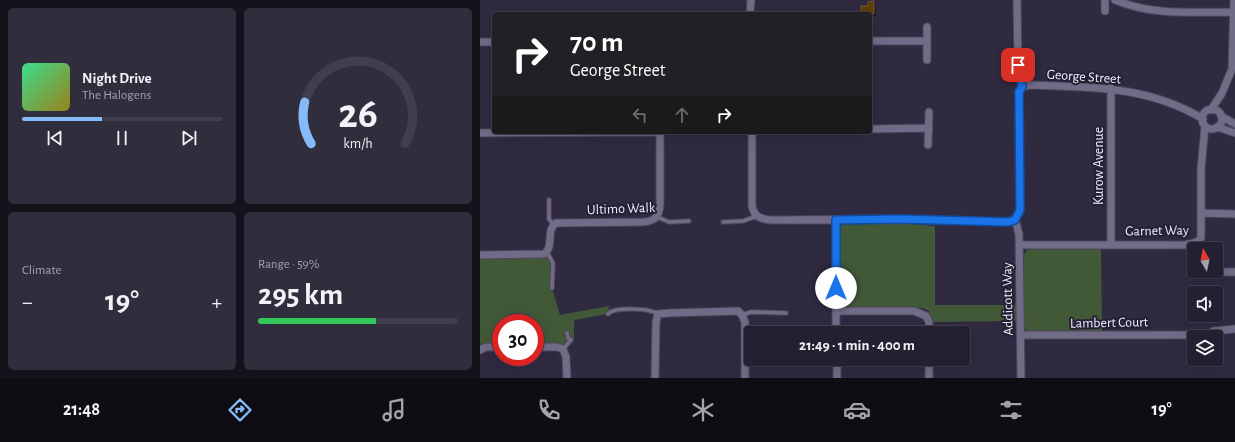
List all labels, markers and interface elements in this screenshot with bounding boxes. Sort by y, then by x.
icon: right [504,28,556,80]
text: 70 m [570,29,624,57]
pin [1001,48,1035,82]
icon: arrive [1007,54,1029,76]
text: George Street [570,62,666,80]
street label: George Street [1046,67,1122,87]
text: Night Drive [82,71,152,86]
text: The Halogens [82,89,151,102]
text: 26 [338,94,378,135]
icon: left [629,104,651,126]
icon: ahead [671,104,693,126]
icon: right [713,104,735,126]
icon: previous [44,127,66,149]
icon: pause [111,127,133,149]
icon: next [178,127,200,149]
street label: Kurow Avenue [1092,127,1106,205]
text: km/h [343,136,373,150]
street label: Ultimo Walk [587,201,656,217]
street label: Garnet Way [1125,223,1189,239]
north arrow [1187,242,1223,278]
map controls [1187,242,1223,366]
text: Range · 59% [258,258,319,271]
street label: Addicott Way [1000,262,1016,336]
text: Climate [22,264,61,277]
position arrow [815,267,857,309]
text: 295 km [258,280,343,310]
text: 19° [105,286,139,316]
button: sound [1187,286,1223,322]
text: − [22,291,33,313]
text: + [211,291,222,313]
speed limit sign: 30 [492,314,544,366]
street label: Lambert Court [1070,315,1149,331]
button: layers [1187,330,1223,366]
text: 21:49 · 1 min · 400 m [799,338,915,353]
icon: directions [226,396,254,424]
icon: music [380,396,408,424]
icon: phone [535,396,563,424]
icon: climate [689,396,717,424]
icon: car [843,396,871,424]
icon: filters [997,396,1025,424]
text: 21:48 [63,401,100,419]
text: 19° [1151,401,1172,419]

